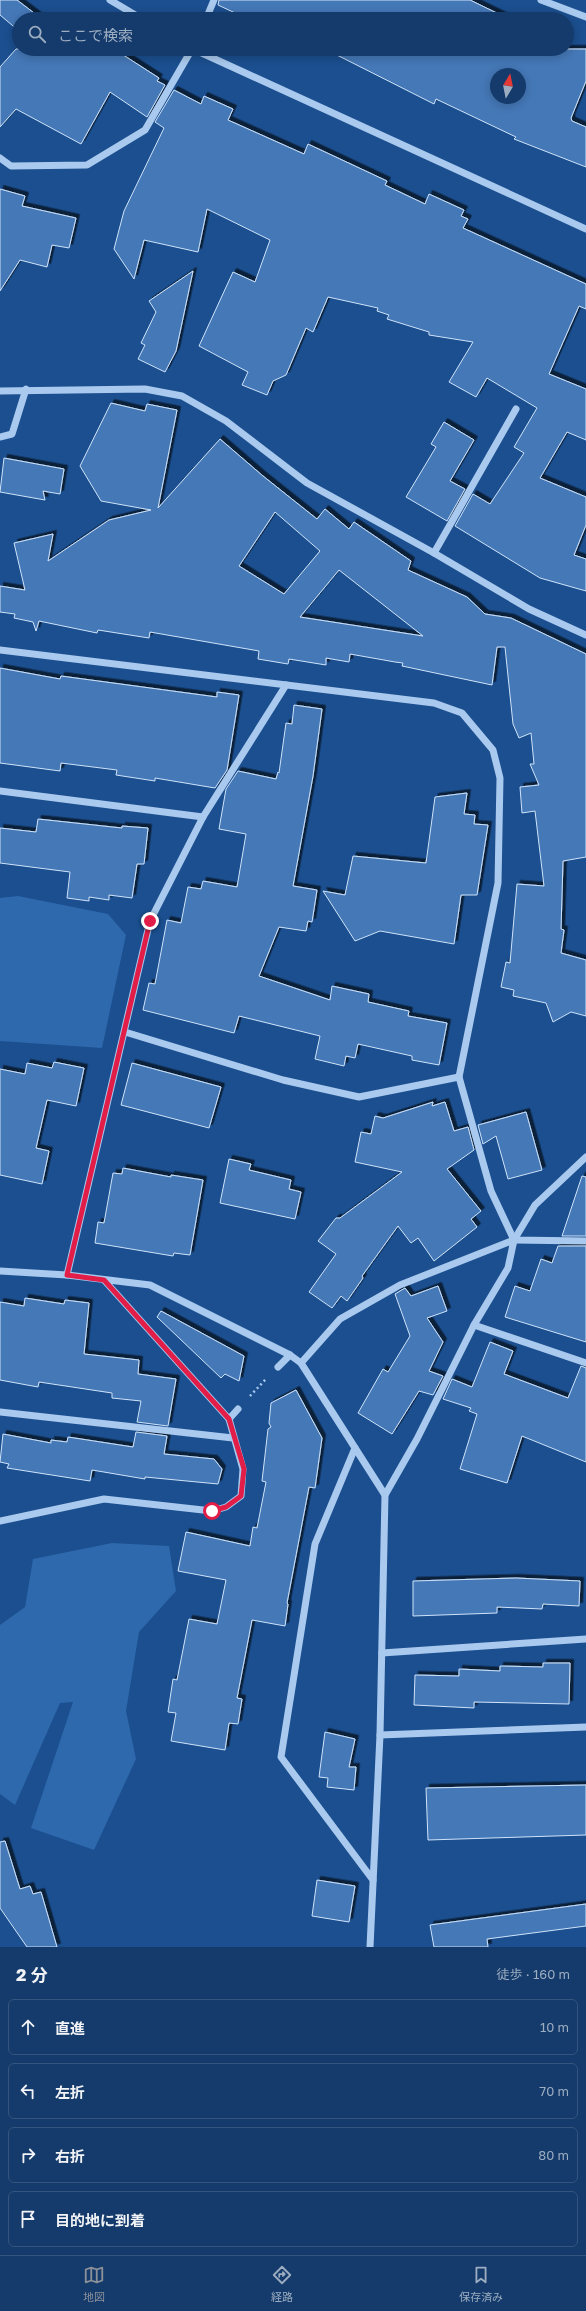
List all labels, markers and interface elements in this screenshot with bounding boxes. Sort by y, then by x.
search box [12,12,574,56]
icon: search [26,23,48,45]
text: ここで検索 [58,26,133,44]
north arrow [490,68,526,104]
route end [141,912,159,930]
route start [203,1502,221,1520]
text: 2 分 [16,1964,48,1985]
text: 徒歩 · 160 m [497,1966,570,1982]
icon: ahead [17,2016,39,2038]
text: 直進 [55,2019,85,2037]
text: 10 m [540,2019,569,2035]
icon: left [17,2080,39,2102]
text: 左折 [55,2083,85,2101]
text: 70 m [539,2083,569,2099]
icon: right [17,2144,39,2166]
text: 右折 [55,2147,85,2165]
text: 80 m [538,2147,569,2163]
icon: arrive [17,2208,39,2230]
text: 目的地に到着 [55,2211,145,2229]
tab: 地図 [83,2264,105,2304]
tab: 経路 [271,2264,293,2304]
tab: 保存済み [459,2264,503,2304]

